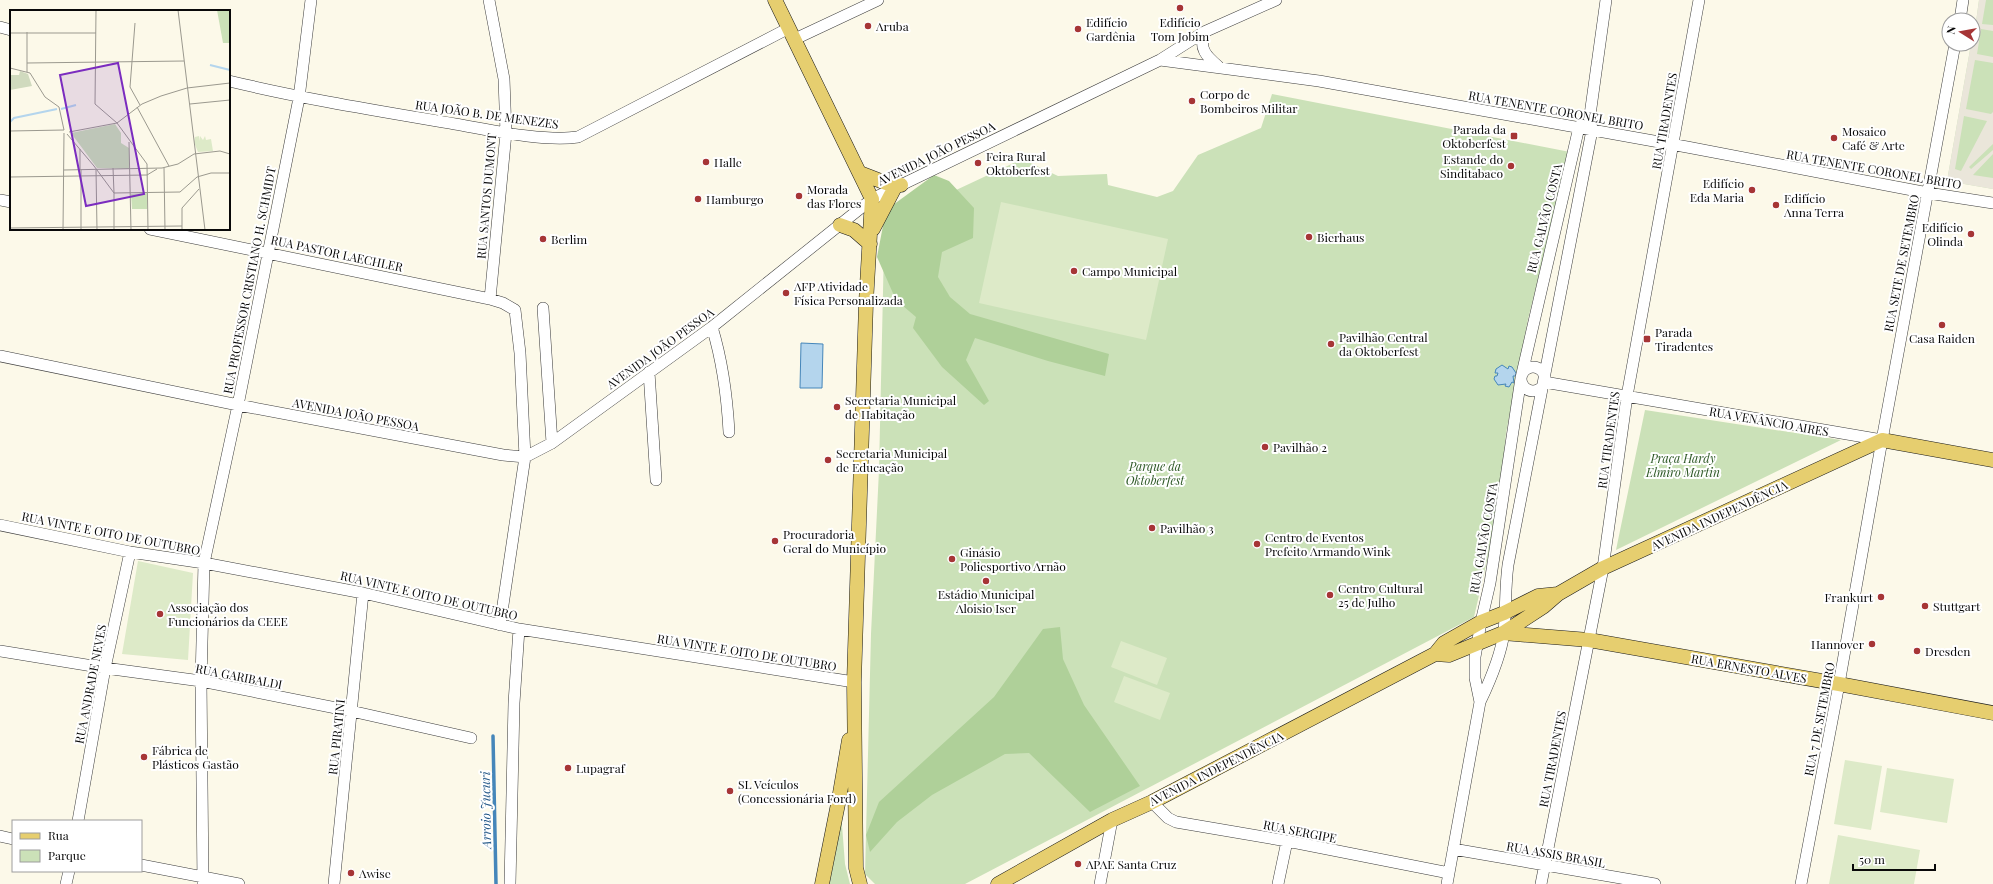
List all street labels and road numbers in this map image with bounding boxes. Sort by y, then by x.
street label: RUA TIRADENTES [1648,71,1680,171]
street label: RUA TENENTE CORONEL BRITO [1467,87,1645,133]
street label: RUA JOÃO B. DE MENEZES [414,96,560,132]
street label: AVENIDA JOÃO PESSOA [874,117,998,189]
street label: RUA SANTOS DUMONT [473,132,500,259]
street label: RUA TENENTE CORONEL BRITO [1785,146,1963,192]
street label: RUA GALVÃO COSTA [1523,161,1565,274]
street label: RUA PROFESSOR CRISTIANO H. SCHMIDT [219,164,279,395]
street label: RUA SETE DE SETEMBRO [1880,193,1922,333]
street label: RUA PASTOR LAECHLER [269,231,405,275]
street label: AVENIDA JOÃO PESSOA [602,303,717,393]
street label: RUA TIRADENTES [1593,390,1623,490]
street label: AVENIDA JOÃO PESSOA [290,394,421,434]
street label: RUA VENÂNCIO AIRES [1708,403,1830,439]
street label: AVENIDA INDEPENDÊNCIA [1647,476,1790,554]
street label: RUA GALVÃO COSTA [1465,481,1501,595]
street label: RUA VINTE E OITO DE OUTUBRO [20,508,202,558]
street label: RUA VINTE E OITO DE OUTUBRO [339,567,519,623]
street label: RUA ANDRADE NEVES [71,623,109,745]
street label: RUA VINTE E OITO DE OUTUBRO [656,630,838,674]
street label: RUA ERNESTO ALVES [1690,650,1808,686]
street label: RUA GARIBALDI [194,660,284,692]
street label: RUA 7 DE SETEMBRO [1800,661,1838,777]
street label: RUA PIRATINI [324,698,348,776]
street label: RUA TIRADENTES [1535,709,1569,809]
street label: AVENIDA INDEPENDÊNCIA [1145,727,1286,809]
street label: RUA SERGIPE [1262,816,1338,846]
street label: RUA ASSIS BRASIL [1505,837,1607,871]

